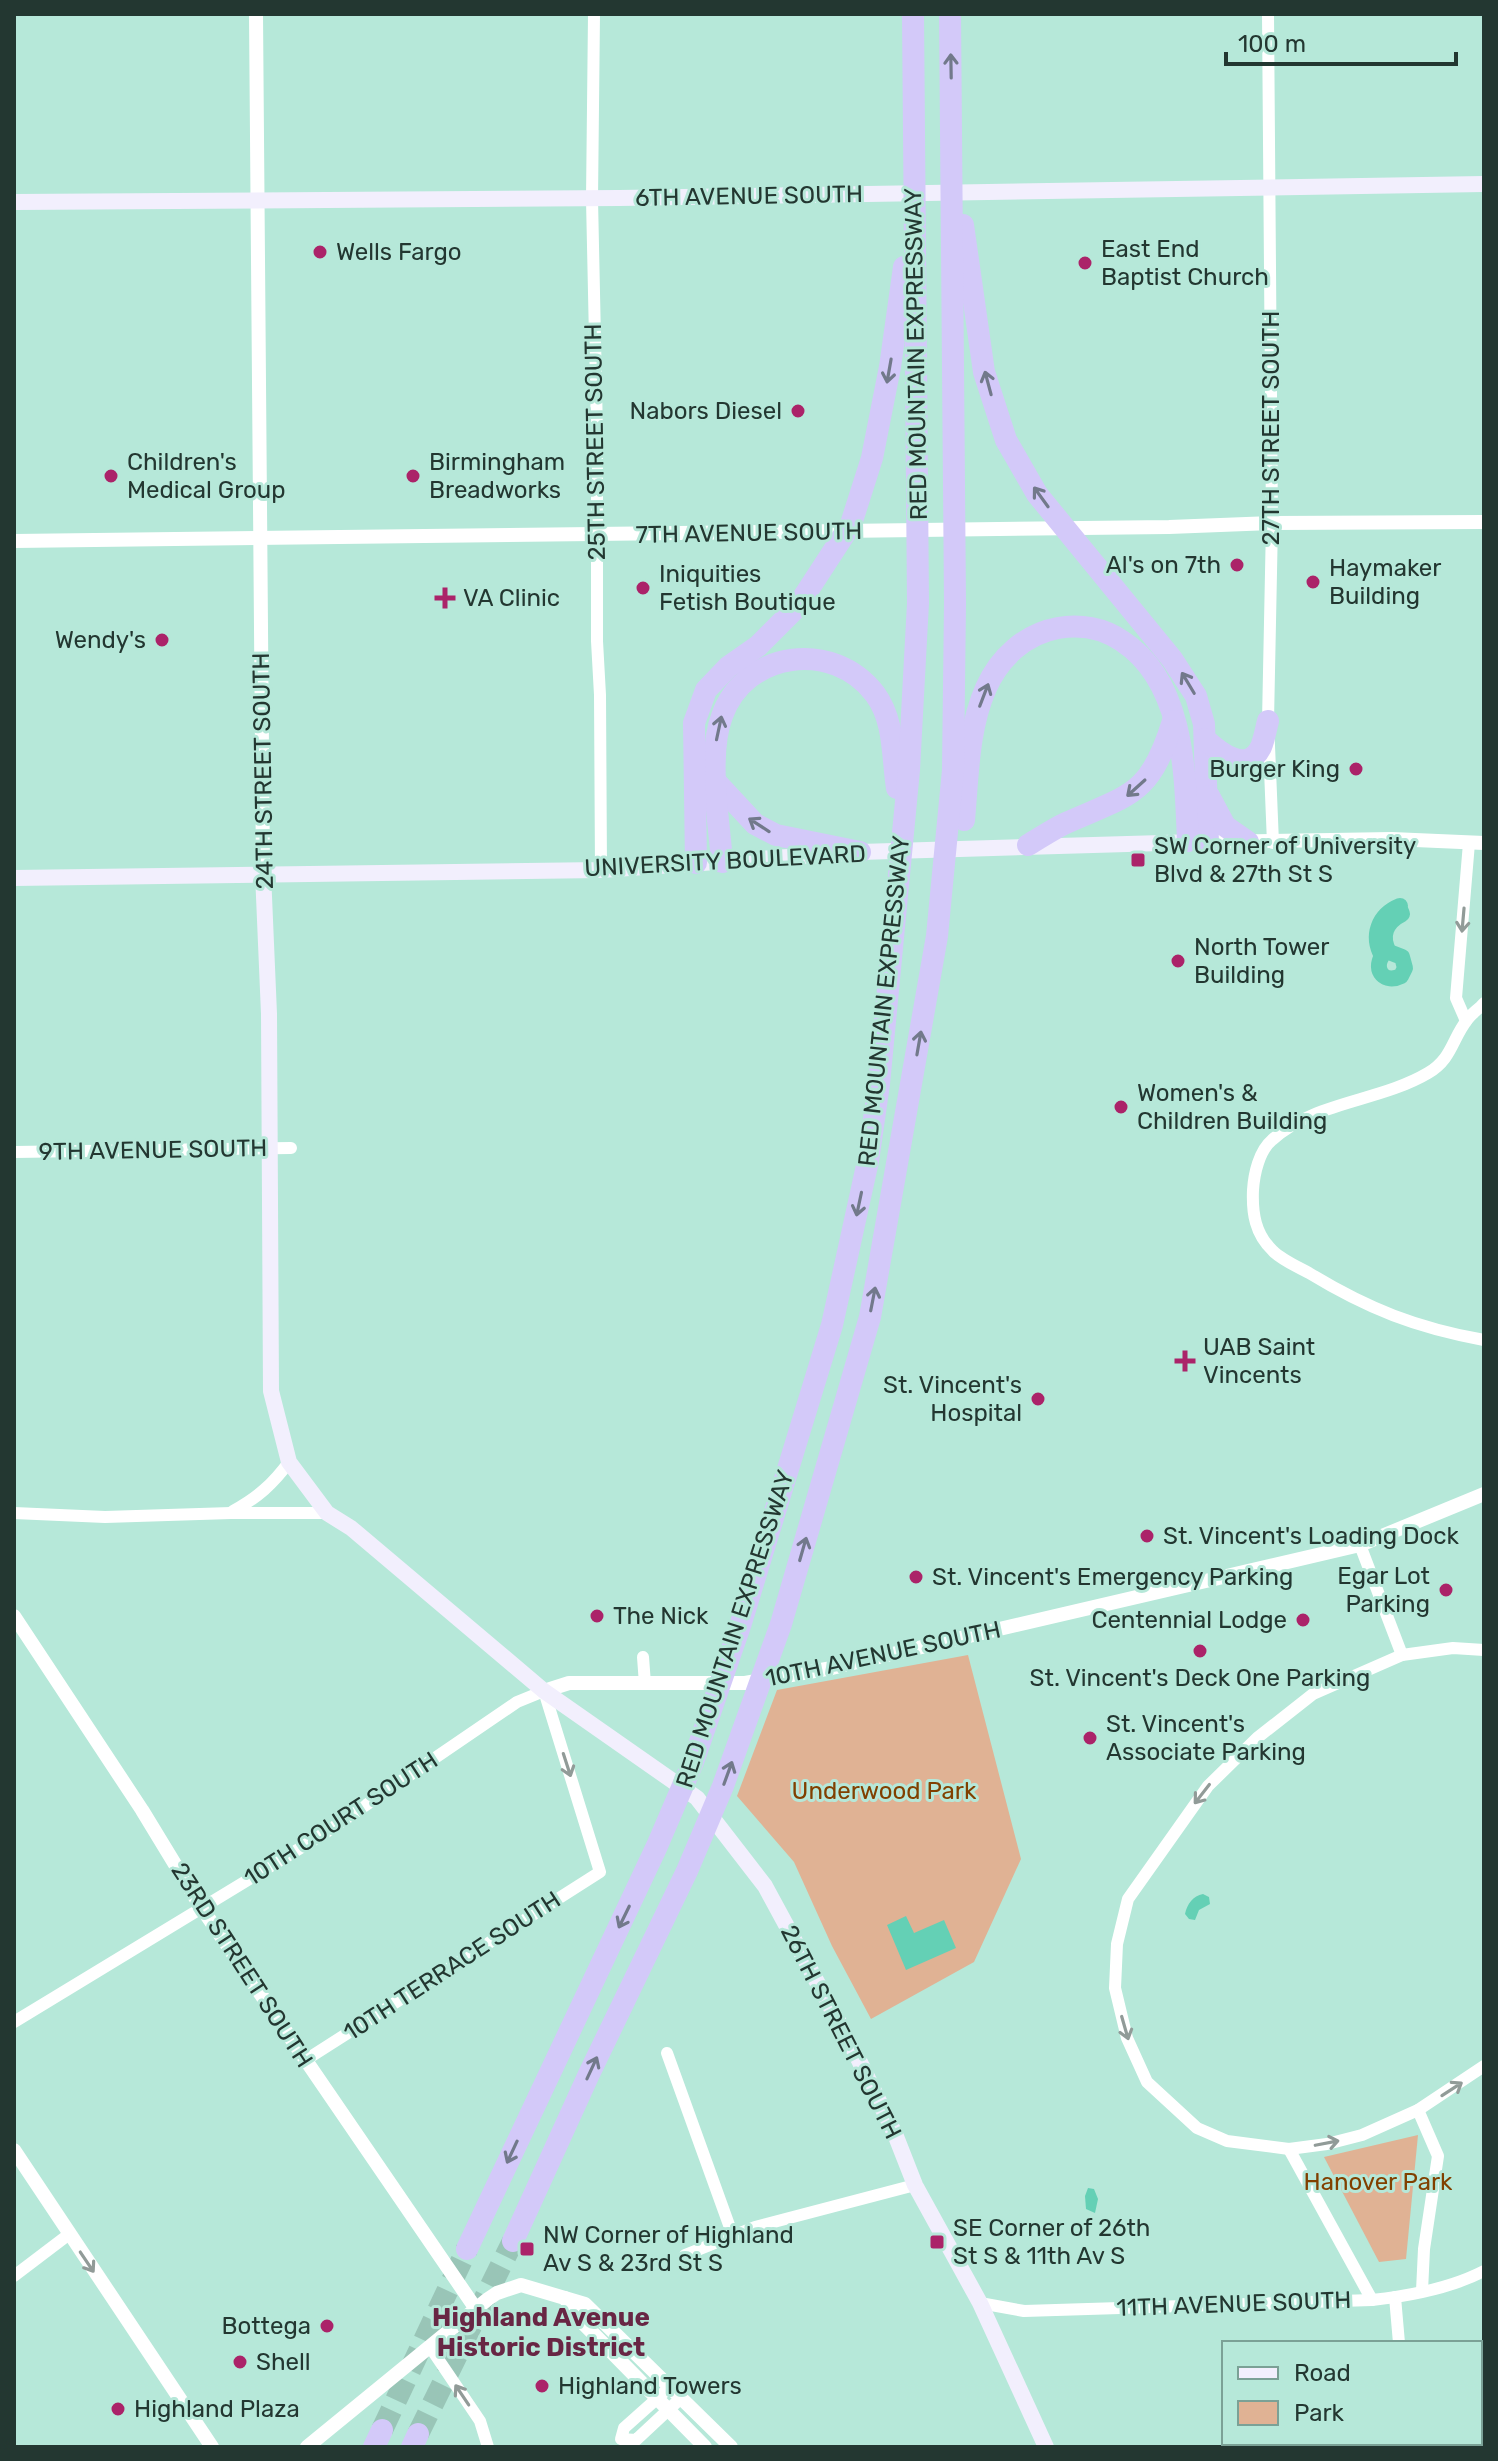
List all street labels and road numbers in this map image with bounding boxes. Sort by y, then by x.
street label: 6TH AVENUE SOUTH [635,180,863,212]
street label: RED MOUNTAIN EXPRESSWAY [899,188,933,520]
street label: 27TH STREET SOUTH [1257,311,1285,545]
street label: 25TH STREET SOUTH [579,323,611,561]
street label: 7TH AVENUE SOUTH [635,517,863,549]
street label: 24TH STREET SOUTH [247,652,279,890]
street label: RED MOUNTAIN EXPRESSWAY [853,834,915,1168]
street label: UNIVERSITY BOULEVARD [583,840,867,882]
street label: 9TH AVENUE SOUTH [38,1134,268,1166]
street label: RED MOUNTAIN EXPRESSWAY [670,1467,800,1791]
street label: 10TH AVENUE SOUTH [763,1615,1003,1693]
street label: 10TH COURT SOUTH [239,1746,443,1892]
street label: 23RD STREET SOUTH [165,1857,319,2073]
street label: 10TH TERRACE SOUTH [338,1885,566,2047]
street label: 26TH STREET SOUTH [775,1920,907,2144]
street label: 11TH AVENUE SOUTH [1116,2286,1352,2322]

